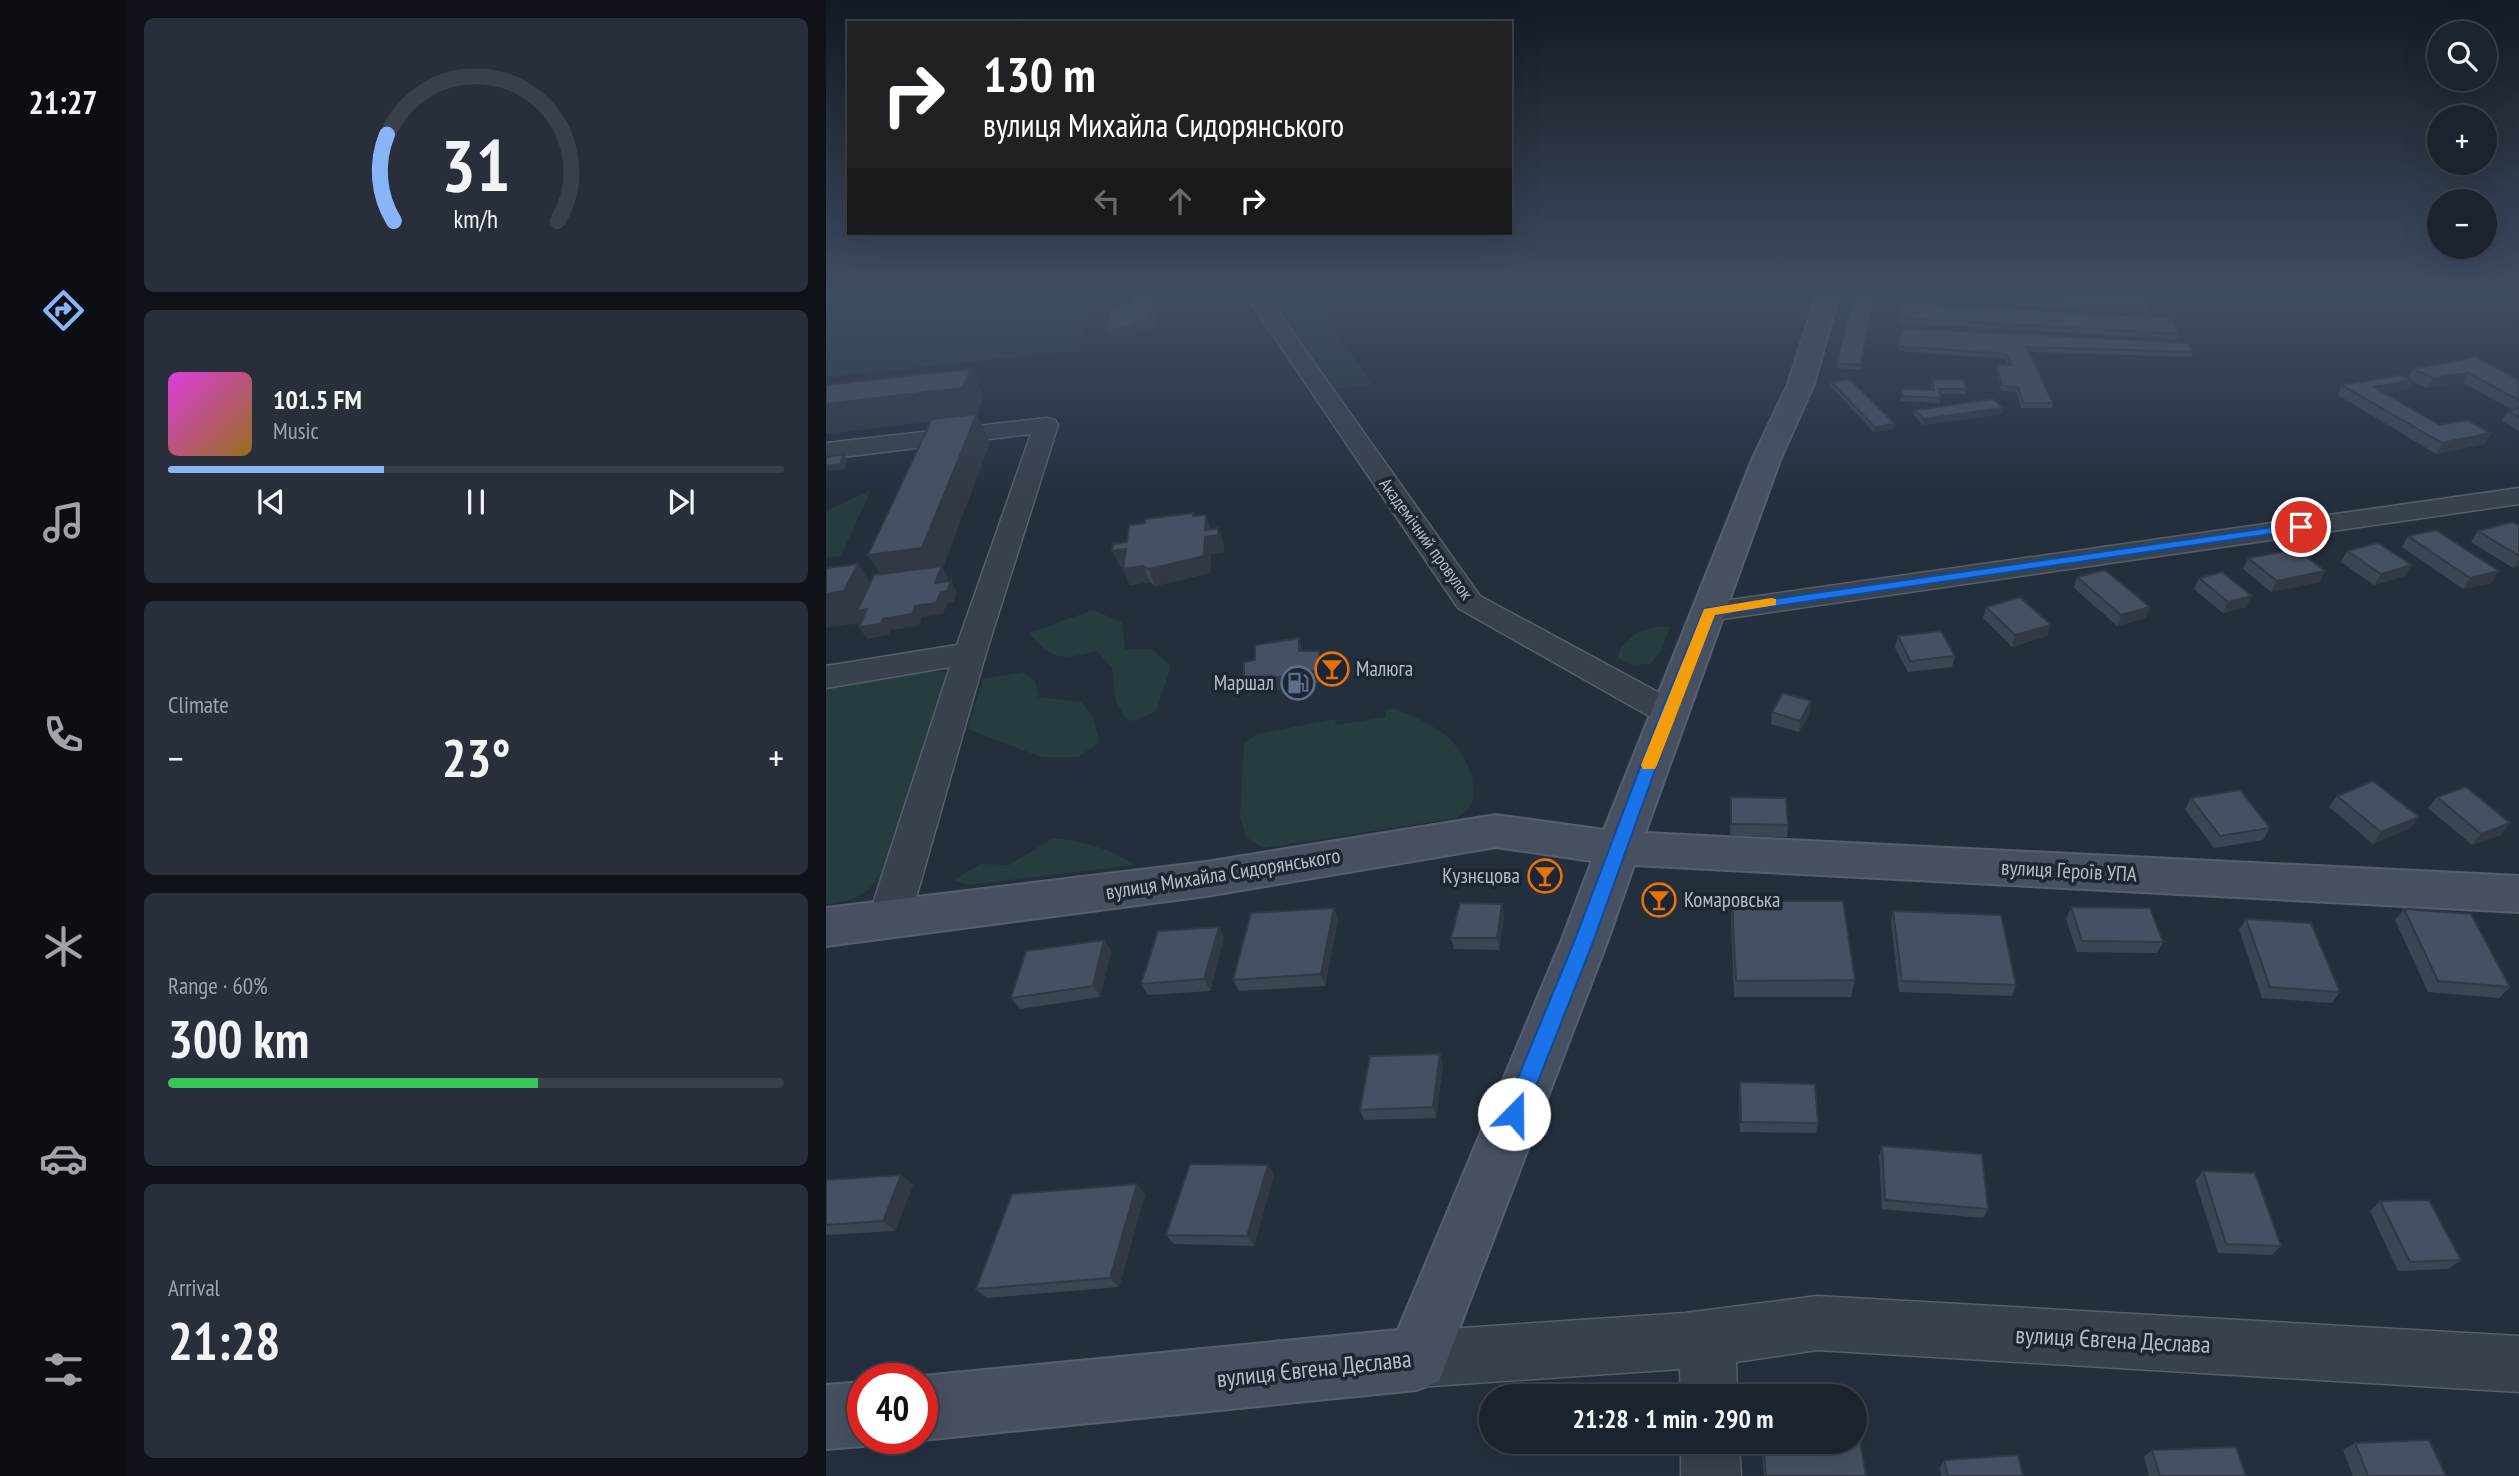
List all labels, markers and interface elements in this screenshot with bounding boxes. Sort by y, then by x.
map controls [2427,21,2497,259]
button: search [2427,21,2497,91]
text: 130 m [983,42,1096,106]
icon: right [868,49,959,140]
text: 21:27 [28,81,98,123]
text: вулиця Михайла Сидорянського [983,104,1344,146]
button: + [2427,105,2497,175]
text: 31 [441,117,511,211]
icon: left [1088,182,1126,220]
icon: ahead [1161,182,1199,220]
icon: right [1234,182,1272,220]
button: − [2427,189,2497,259]
text: km/h [454,203,498,235]
icon: directions [39,286,88,335]
text: 101.5 FM [273,383,362,416]
text: Music [273,416,319,445]
street label: Академічний провулок [1374,473,1478,604]
icon: previous [252,483,290,521]
icon: pause [457,483,495,521]
icon: next [662,483,700,521]
pin [2271,497,2331,557]
icon: music [39,498,88,547]
icon: arrive [2282,508,2320,546]
bar icon: Малюга [1313,650,1351,688]
place label: Малюга [1356,655,1413,682]
fuel station icon: Маршал [1279,664,1317,702]
place label: Маршал [1214,669,1274,696]
text: Climate [168,690,229,719]
icon: phone [39,710,88,759]
text: 23° [442,724,510,791]
text: − [168,733,184,782]
text: + [768,733,784,782]
street label: вулиця Михайла Сидорянського [1104,842,1342,905]
street label: вулиця Героїв УПА [2000,853,2138,888]
bar icon: Кузнєцова [1526,857,1564,895]
place label: Кузнєцова [1442,862,1520,889]
bar icon: Комаровська [1640,881,1678,919]
place label: Комаровська [1684,886,1780,913]
icon: climate [39,922,88,971]
text: Range · 60% [168,971,268,1000]
text: 300 km [168,1005,309,1072]
position arrow [1477,1077,1551,1151]
icon: car [39,1134,88,1183]
text: Arrival [168,1273,220,1302]
text: 21:28 [168,1307,280,1374]
street label: вулиця Євгена Деслава [2015,1319,2211,1360]
street label: вулиця Євгена Деслава [1215,1343,1413,1394]
icon: filters [39,1345,88,1394]
speed limit sign: 40 [847,1363,938,1454]
text: 21:28 · 1 min · 290 m [1573,1402,1773,1435]

